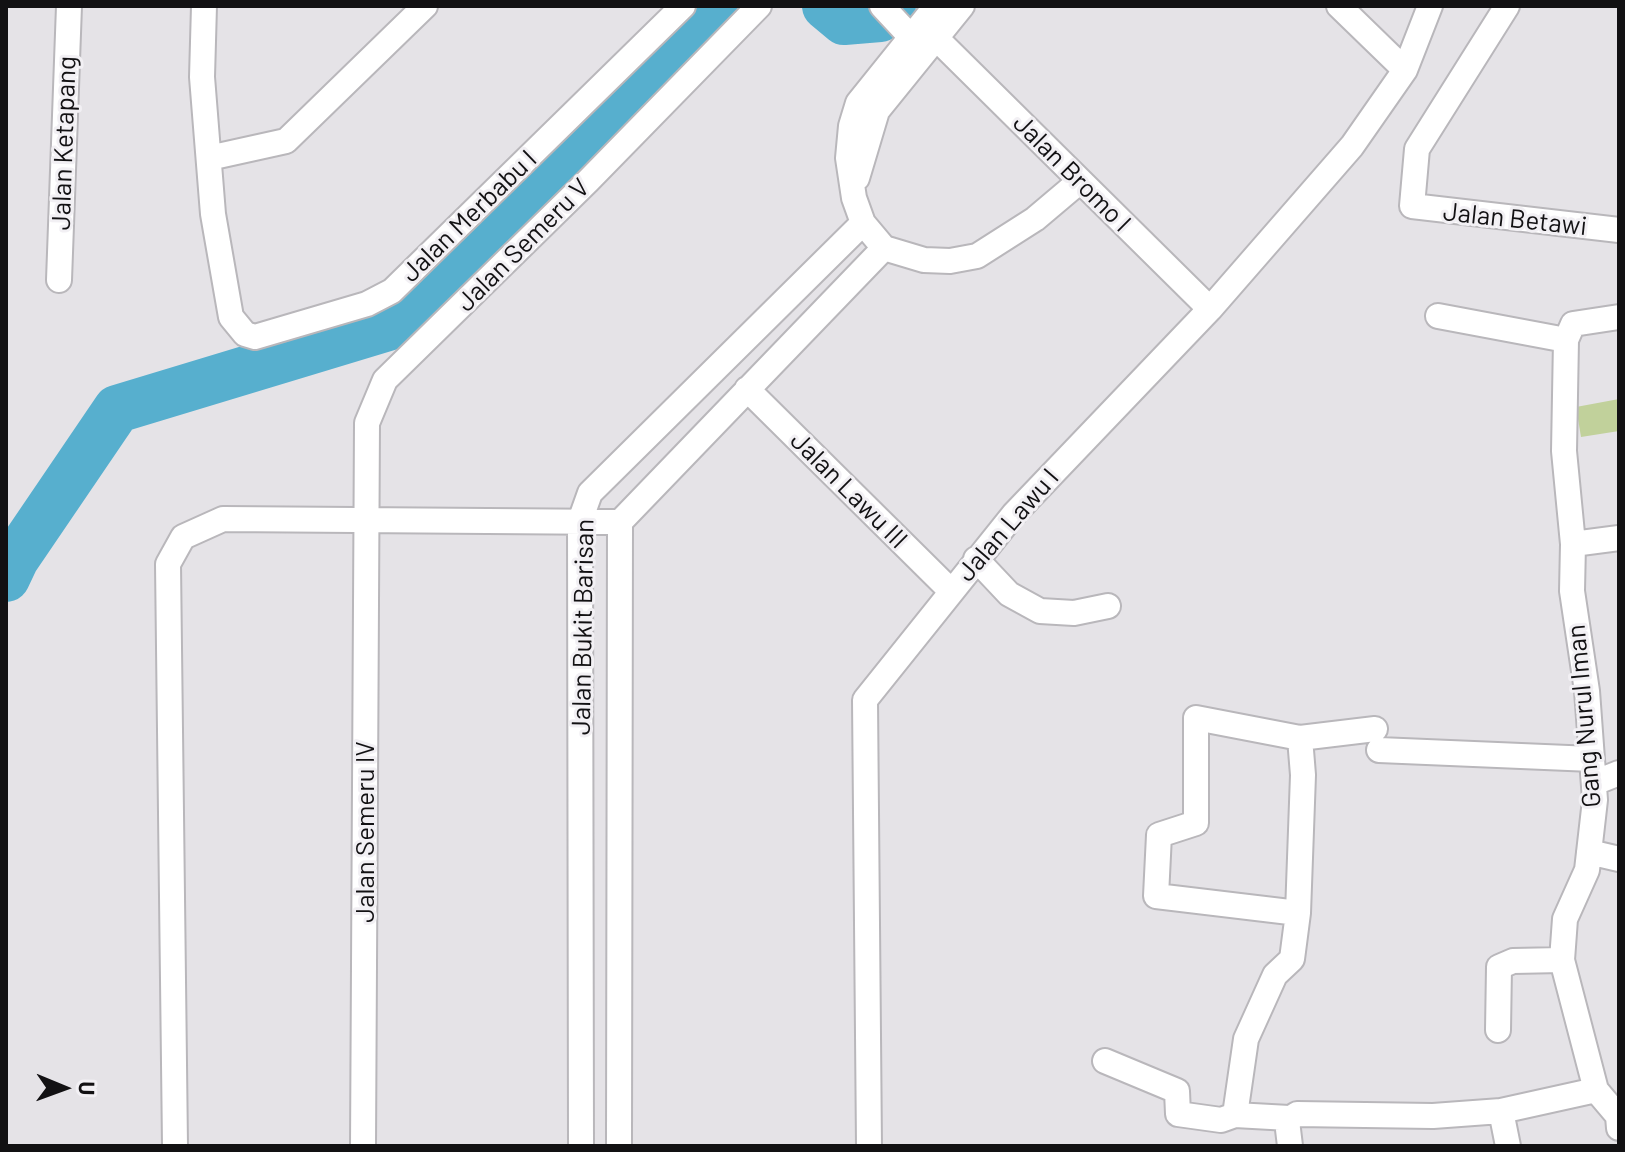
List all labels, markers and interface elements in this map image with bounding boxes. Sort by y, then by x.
street label: Jalan Ketapang [45,55,83,231]
street label: Jalan Bromo I [1007,108,1137,238]
street label: Jalan Merbabu I [395,144,543,288]
street label: Jalan Semeru V [450,172,596,318]
street label: Jalan Betawi [1441,196,1589,242]
street label: Jalan Lawu III [784,425,914,555]
street label: Jalan Lawu I [951,462,1065,588]
street label: Jalan Bukit Barisan [566,519,600,735]
street label: Gang Nurul Iman [1560,623,1608,809]
street label: Jalan Semeru IV [349,741,381,923]
north arrow [24,1048,104,1128]
text: U [75,1081,101,1096]

